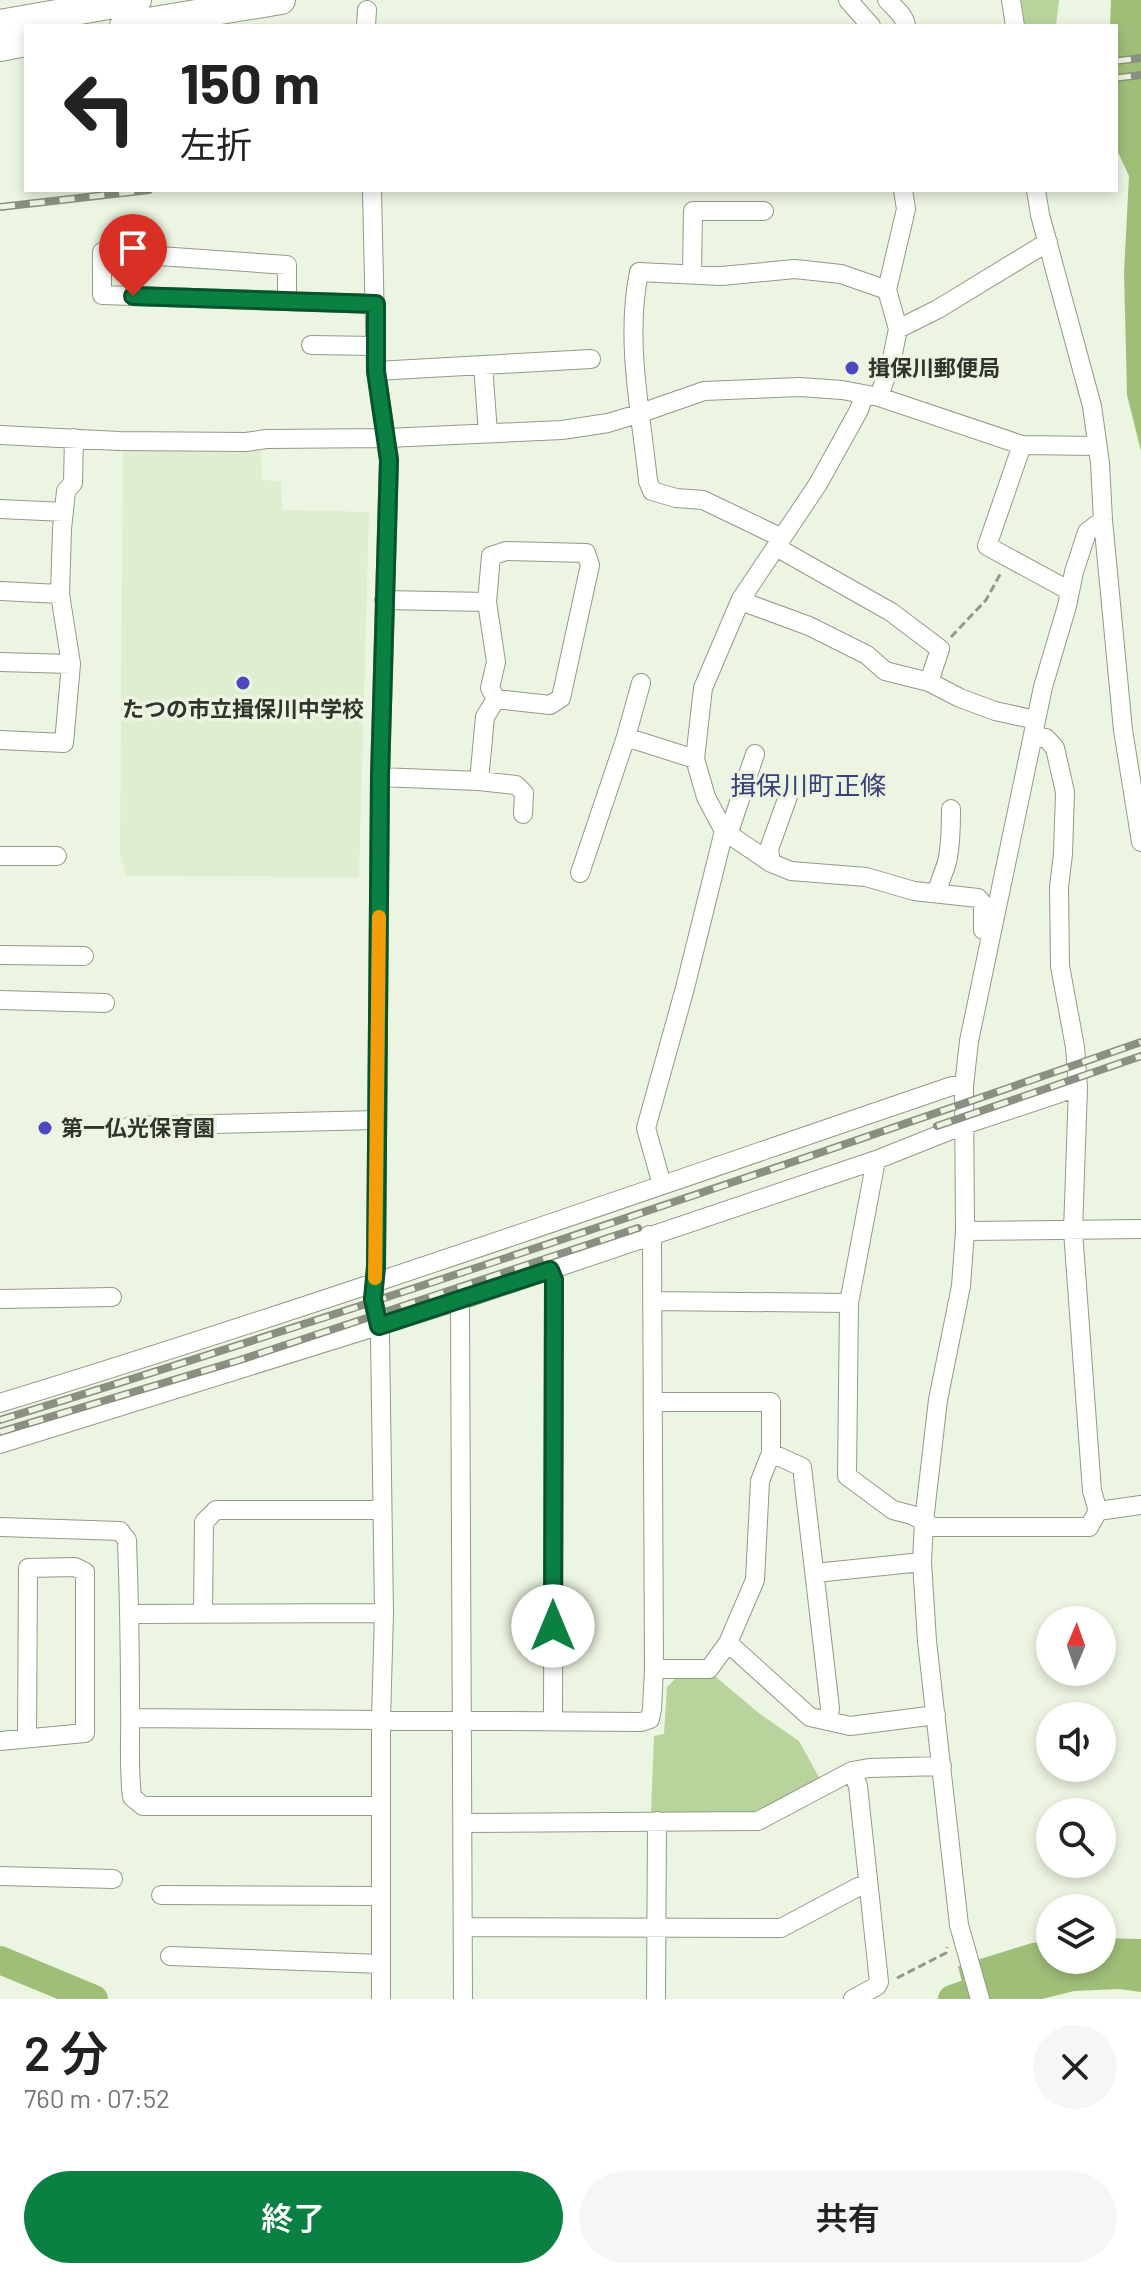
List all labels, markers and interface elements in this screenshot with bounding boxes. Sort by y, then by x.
text: 150 m [180,48,320,115]
icon: left [48,56,152,160]
text: 左折 [180,122,252,165]
pin [99,214,167,296]
icon: arrive [111,226,155,270]
place label: 揖保川郵便局 [868,354,1000,380]
marker: 揖保川郵便局 [843,359,861,377]
marker: たつの市立揖保川中学校 [234,674,252,692]
place label: たつの市立揖保川中学校 [122,695,364,721]
district label: 揖保川町正條 [730,769,886,800]
place label: 第一仏光保育園 [61,1114,215,1140]
marker: 第一仏光保育園 [36,1119,54,1137]
position arrow [511,1584,595,1668]
north arrow [1036,1606,1116,1686]
map controls [1036,1606,1116,1974]
button: sound [1036,1702,1116,1782]
button: search [1036,1798,1116,1878]
button: layers [1036,1894,1116,1974]
text: 2 分 [24,2023,108,2081]
button: close [1033,2025,1117,2109]
text: 760 m · 07:52 [24,2082,170,2113]
button: 終了 [24,2171,563,2263]
button: 共有 [579,2171,1117,2263]

